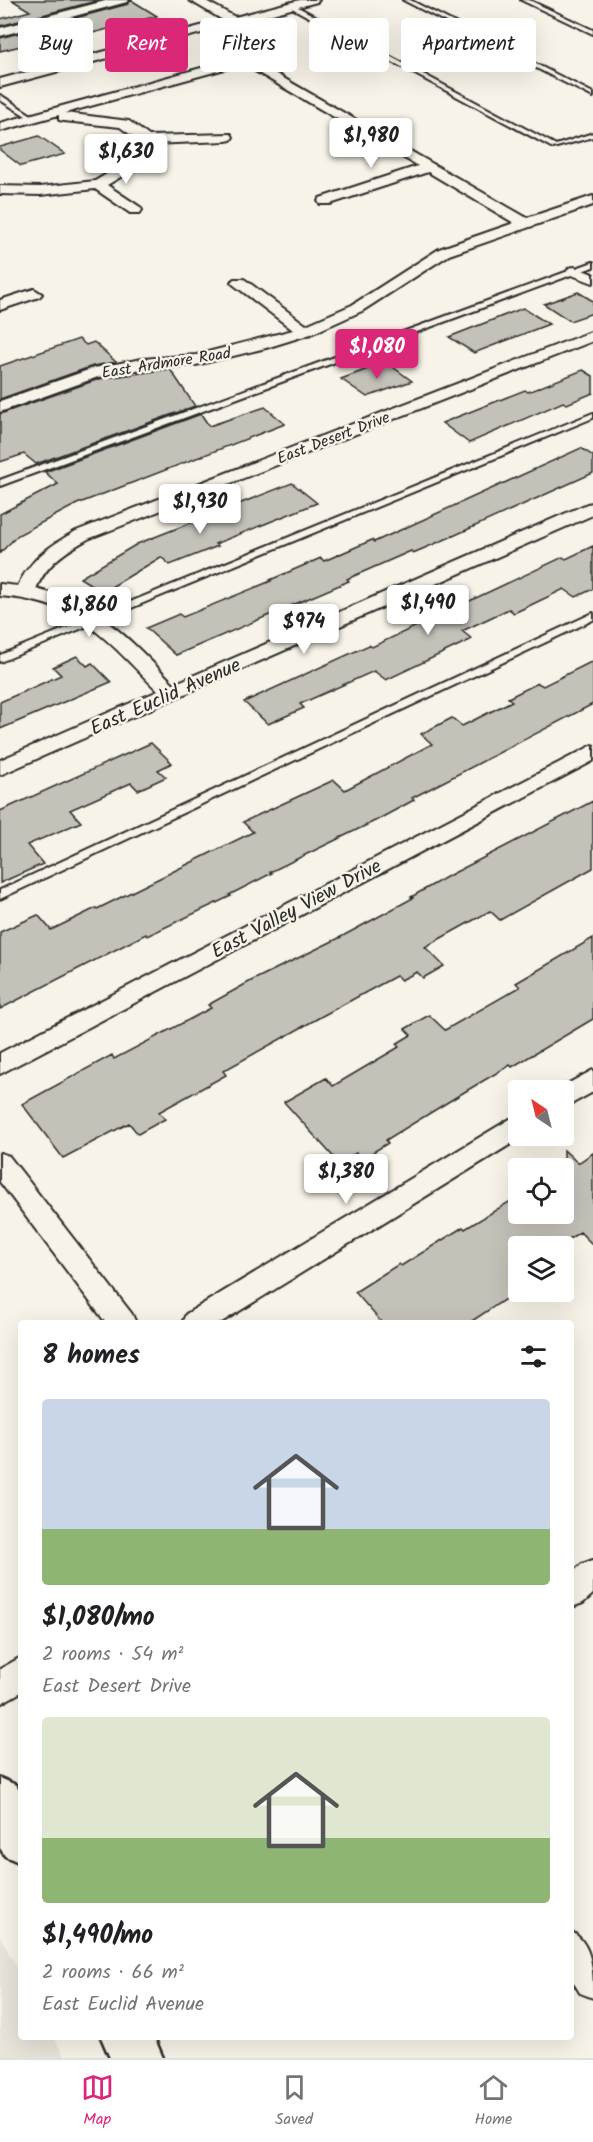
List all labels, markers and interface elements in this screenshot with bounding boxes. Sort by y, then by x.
chip: Buy [18,18,93,72]
chip: Rent [105,18,188,72]
chip: Filters [200,18,297,72]
chip: New [309,18,389,72]
chip: Apartment [401,18,536,72]
pin: $1,980 [322,118,420,169]
text: $1,980 [343,121,399,153]
pin: $1,630 [77,134,175,185]
text: $1,630 [98,137,154,169]
pin: $1,080 [328,329,426,380]
text: $1,080 [349,332,405,364]
street label: East Ardmore Road [100,341,234,386]
street label: East Desert Drive [273,405,394,471]
pin: $1,930 [151,484,249,535]
text: $1,930 [173,487,227,519]
pin: $1,490 [379,585,477,636]
pin: $1,860 [40,587,138,638]
text: $1,490 [401,588,455,620]
text: $1,860 [61,590,117,622]
pin: $974 [268,604,340,655]
text: $974 [283,607,325,639]
street label: East Euclid Avenue [85,650,246,745]
street label: East Valley View Drive [206,851,388,968]
north arrow [508,1080,574,1146]
map controls [508,1080,574,1302]
pin: $1,380 [297,1154,395,1205]
text: $1,380 [318,1157,374,1189]
button: locate [508,1158,574,1224]
button: layers [508,1236,574,1302]
text: 8 homes [42,1335,140,1377]
icon: filters [517,1340,550,1373]
icon: home [242,1438,350,1546]
text: $1,080/mo [42,1597,155,1639]
text: 2 rooms · 54 m² [42,1639,183,1671]
text: East Desert Drive [42,1671,191,1703]
icon: home [242,1756,350,1864]
text: $1,490/mo [42,1915,153,1957]
text: 2 rooms · 66 m² [42,1957,184,1989]
text: East Euclid Avenue [42,1989,204,2021]
tab: Map [81,2071,114,2132]
tab: Saved [275,2071,313,2132]
tab: Home [474,2071,512,2132]

